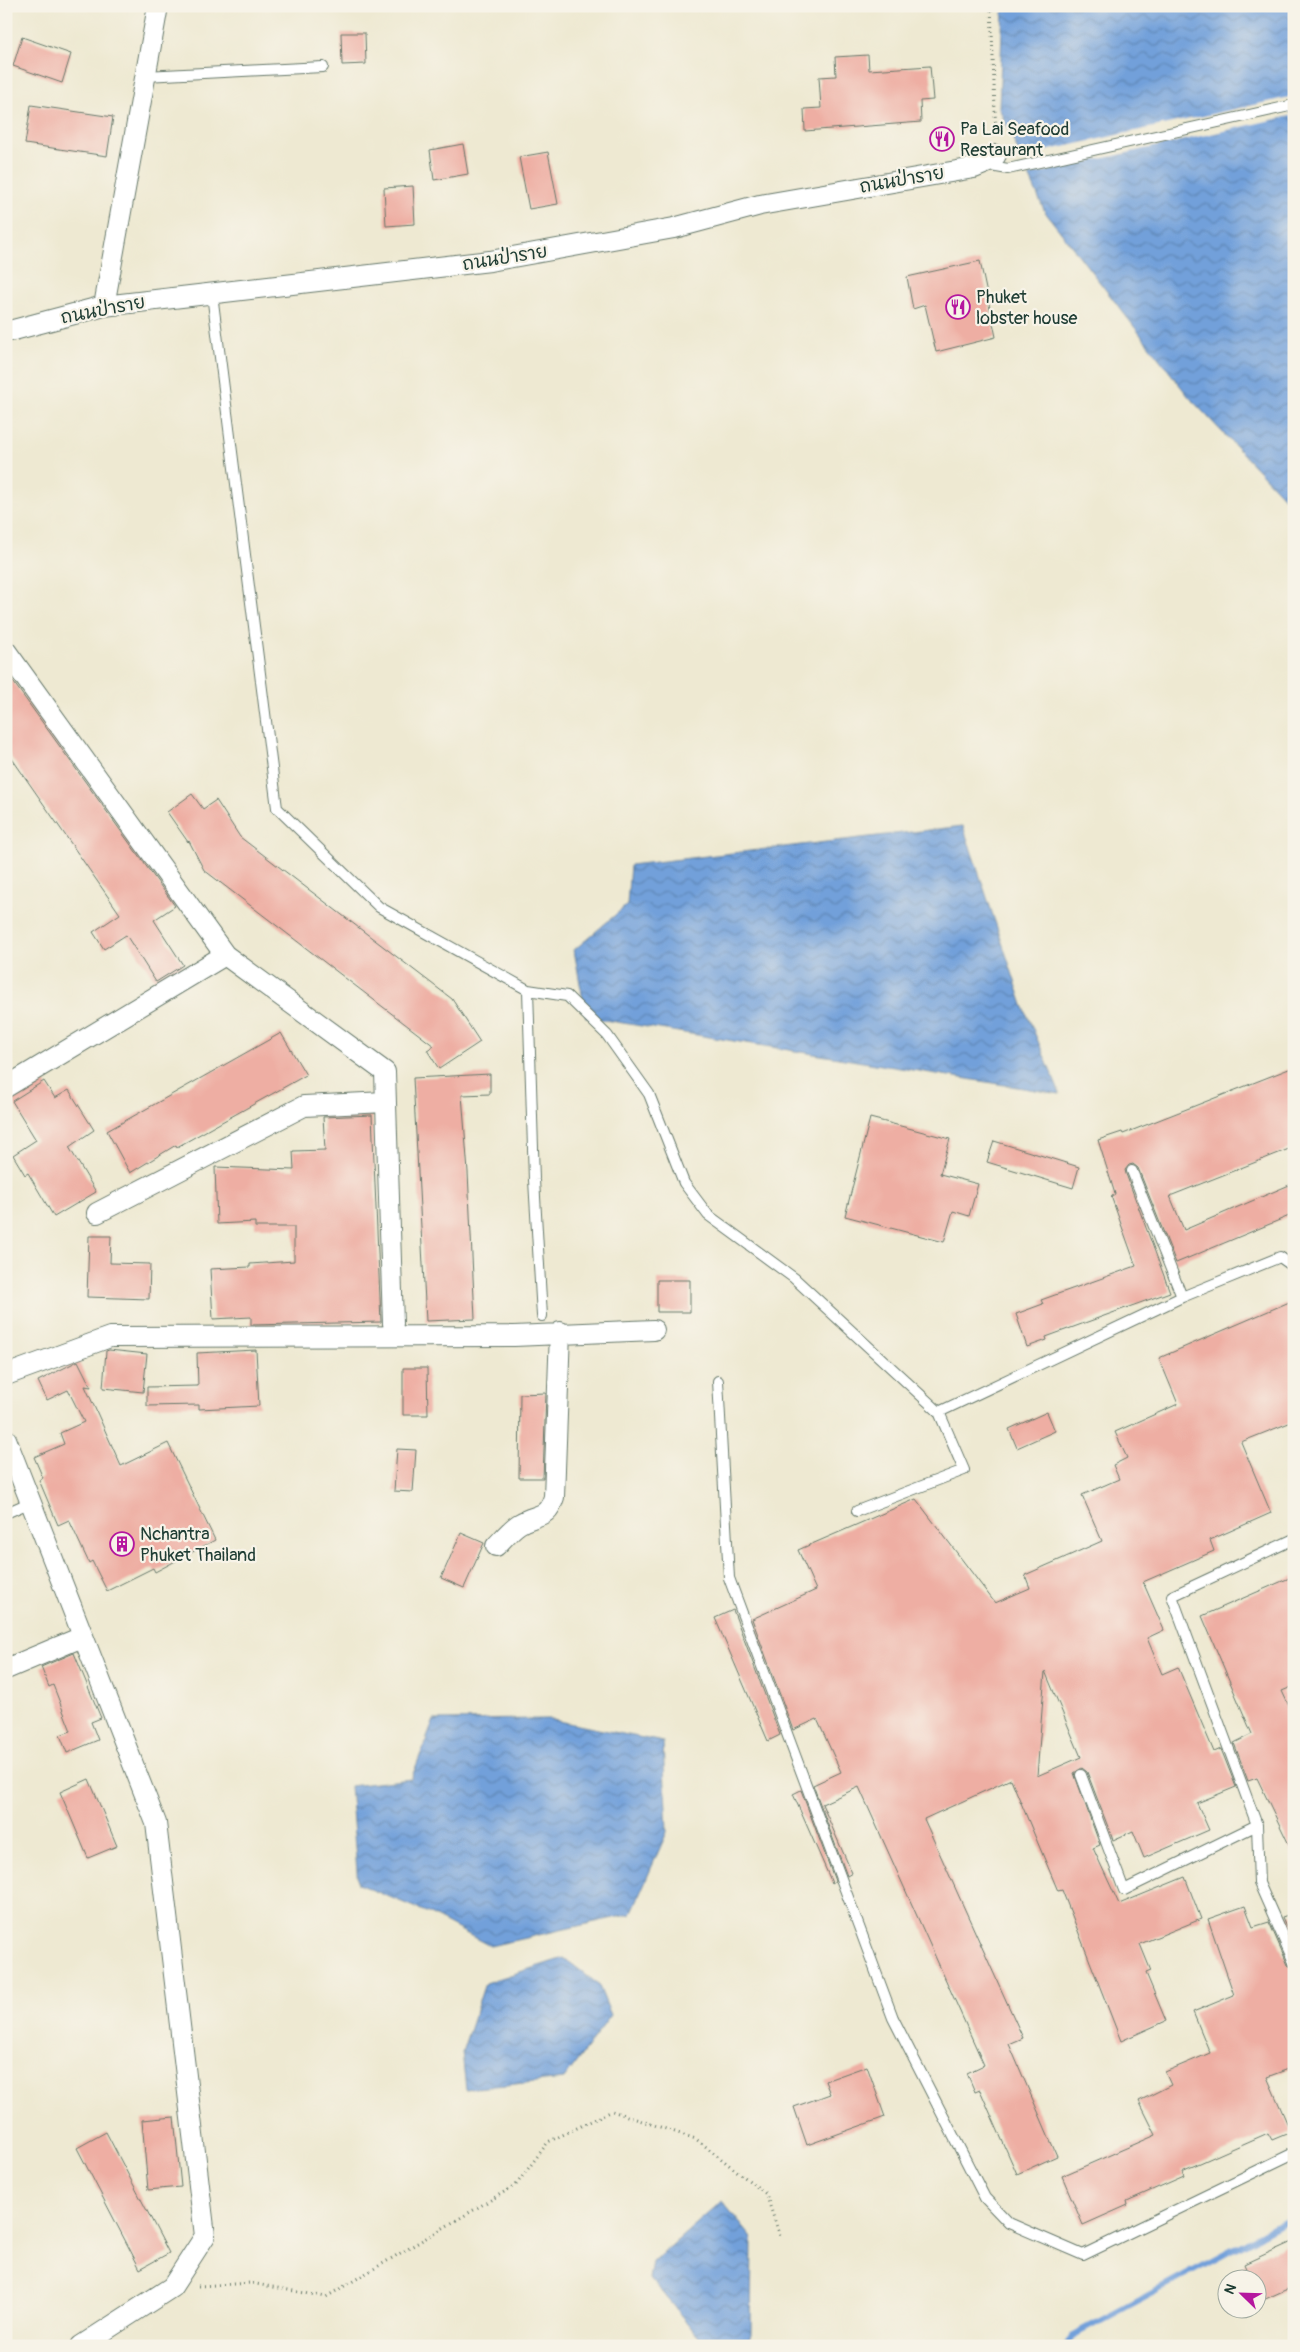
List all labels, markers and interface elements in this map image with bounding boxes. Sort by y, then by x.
place label: Pa Lai Seafood Restaurant [960,118,1069,162]
restaurant icon: Pa Lai Seafood Restaurant [929,126,955,152]
street label: ถนนป่าราย [858,160,946,199]
street label: ถนนป่าราย [461,239,549,276]
place label: Phuket lobster house [976,286,1078,330]
street label: ถนนป่าราย [59,290,147,329]
restaurant icon: Phuket lobster house [945,294,971,320]
place label: Nchantra Phuket Thailand [140,1523,256,1567]
building icon: Nchantra Phuket Thailand [109,1531,135,1557]
north arrow [1218,2270,1268,2320]
text: N [1221,2281,1240,2297]

